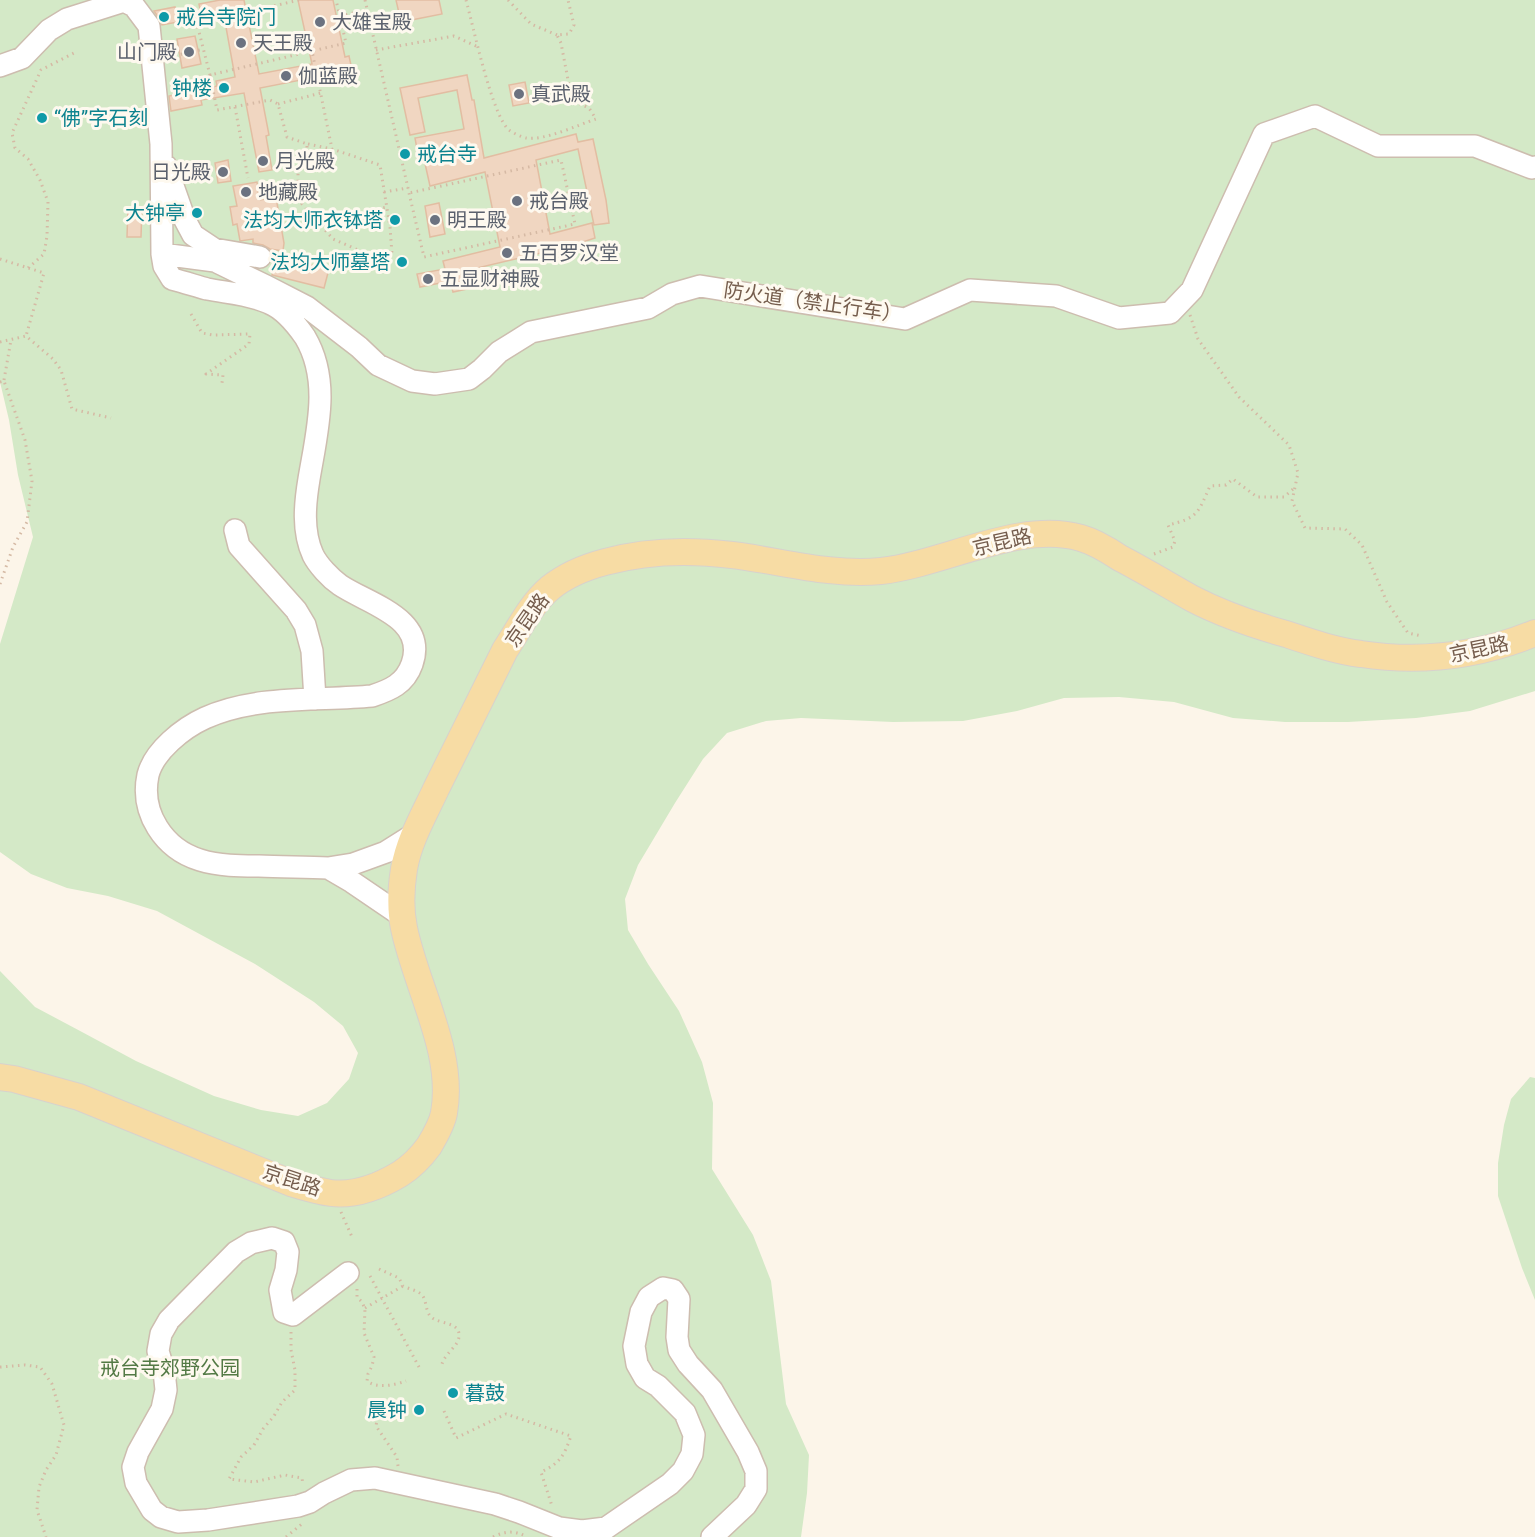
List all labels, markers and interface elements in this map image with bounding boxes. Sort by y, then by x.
place label: 戒台寺院门 [176,5,276,29]
marker: 戒台寺院门 [157,10,171,24]
place label: 大雄宝殿 [332,10,412,34]
marker: 大雄宝殿 [313,15,327,29]
place label: 天王殿 [253,31,313,55]
marker: 天王殿 [234,36,248,50]
place label: 山门殿 [117,40,177,64]
marker: 山门殿 [182,45,196,59]
place label: 伽蓝殿 [298,64,358,88]
marker: 伽蓝殿 [279,69,293,83]
place label: 钟楼 [172,76,212,100]
marker: 钟楼 [217,81,231,95]
place label: 真武殿 [531,82,591,106]
marker: 真武殿 [512,87,526,101]
place label: “佛”字石刻 [54,106,148,130]
marker: “佛”字石刻 [35,111,49,125]
place label: 戒台寺 [417,142,477,166]
marker: 戒台寺 [398,147,412,161]
place label: 月光殿 [275,149,335,173]
marker: 月光殿 [256,154,270,168]
place label: 日光殿 [151,160,211,184]
marker: 日光殿 [216,165,230,179]
place label: 地藏殿 [258,180,318,204]
marker: 地藏殿 [239,185,253,199]
place label: 戒台殿 [529,189,589,213]
marker: 戒台殿 [510,194,524,208]
place label: 大钟亭 [125,201,185,225]
marker: 大钟亭 [190,206,204,220]
place label: 法均大师衣钵塔 [243,208,383,232]
place label: 明王殿 [447,208,507,232]
marker: 法均大师衣钵塔 [388,213,402,227]
marker: 明王殿 [428,213,442,227]
place label: 五百罗汉堂 [519,241,619,265]
marker: 五百罗汉堂 [500,246,514,260]
place label: 法均大师墓塔 [270,250,390,274]
marker: 法均大师墓塔 [395,255,409,269]
place label: 五显财神殿 [440,267,540,291]
marker: 五显财神殿 [421,272,435,286]
street label: 防火道（禁止行车） [722,278,904,326]
street label: 京昆路 [970,524,1034,560]
street label: 京昆路 [500,589,554,651]
street label: 京昆路 [1447,631,1511,667]
street label: 京昆路 [260,1159,324,1201]
park label: 戒台寺郊野公园 [100,1356,240,1380]
place label: 暮鼓 [465,1381,505,1405]
marker: 暮鼓 [446,1386,460,1400]
place label: 晨钟 [367,1398,407,1422]
marker: 晨钟 [412,1403,426,1417]

